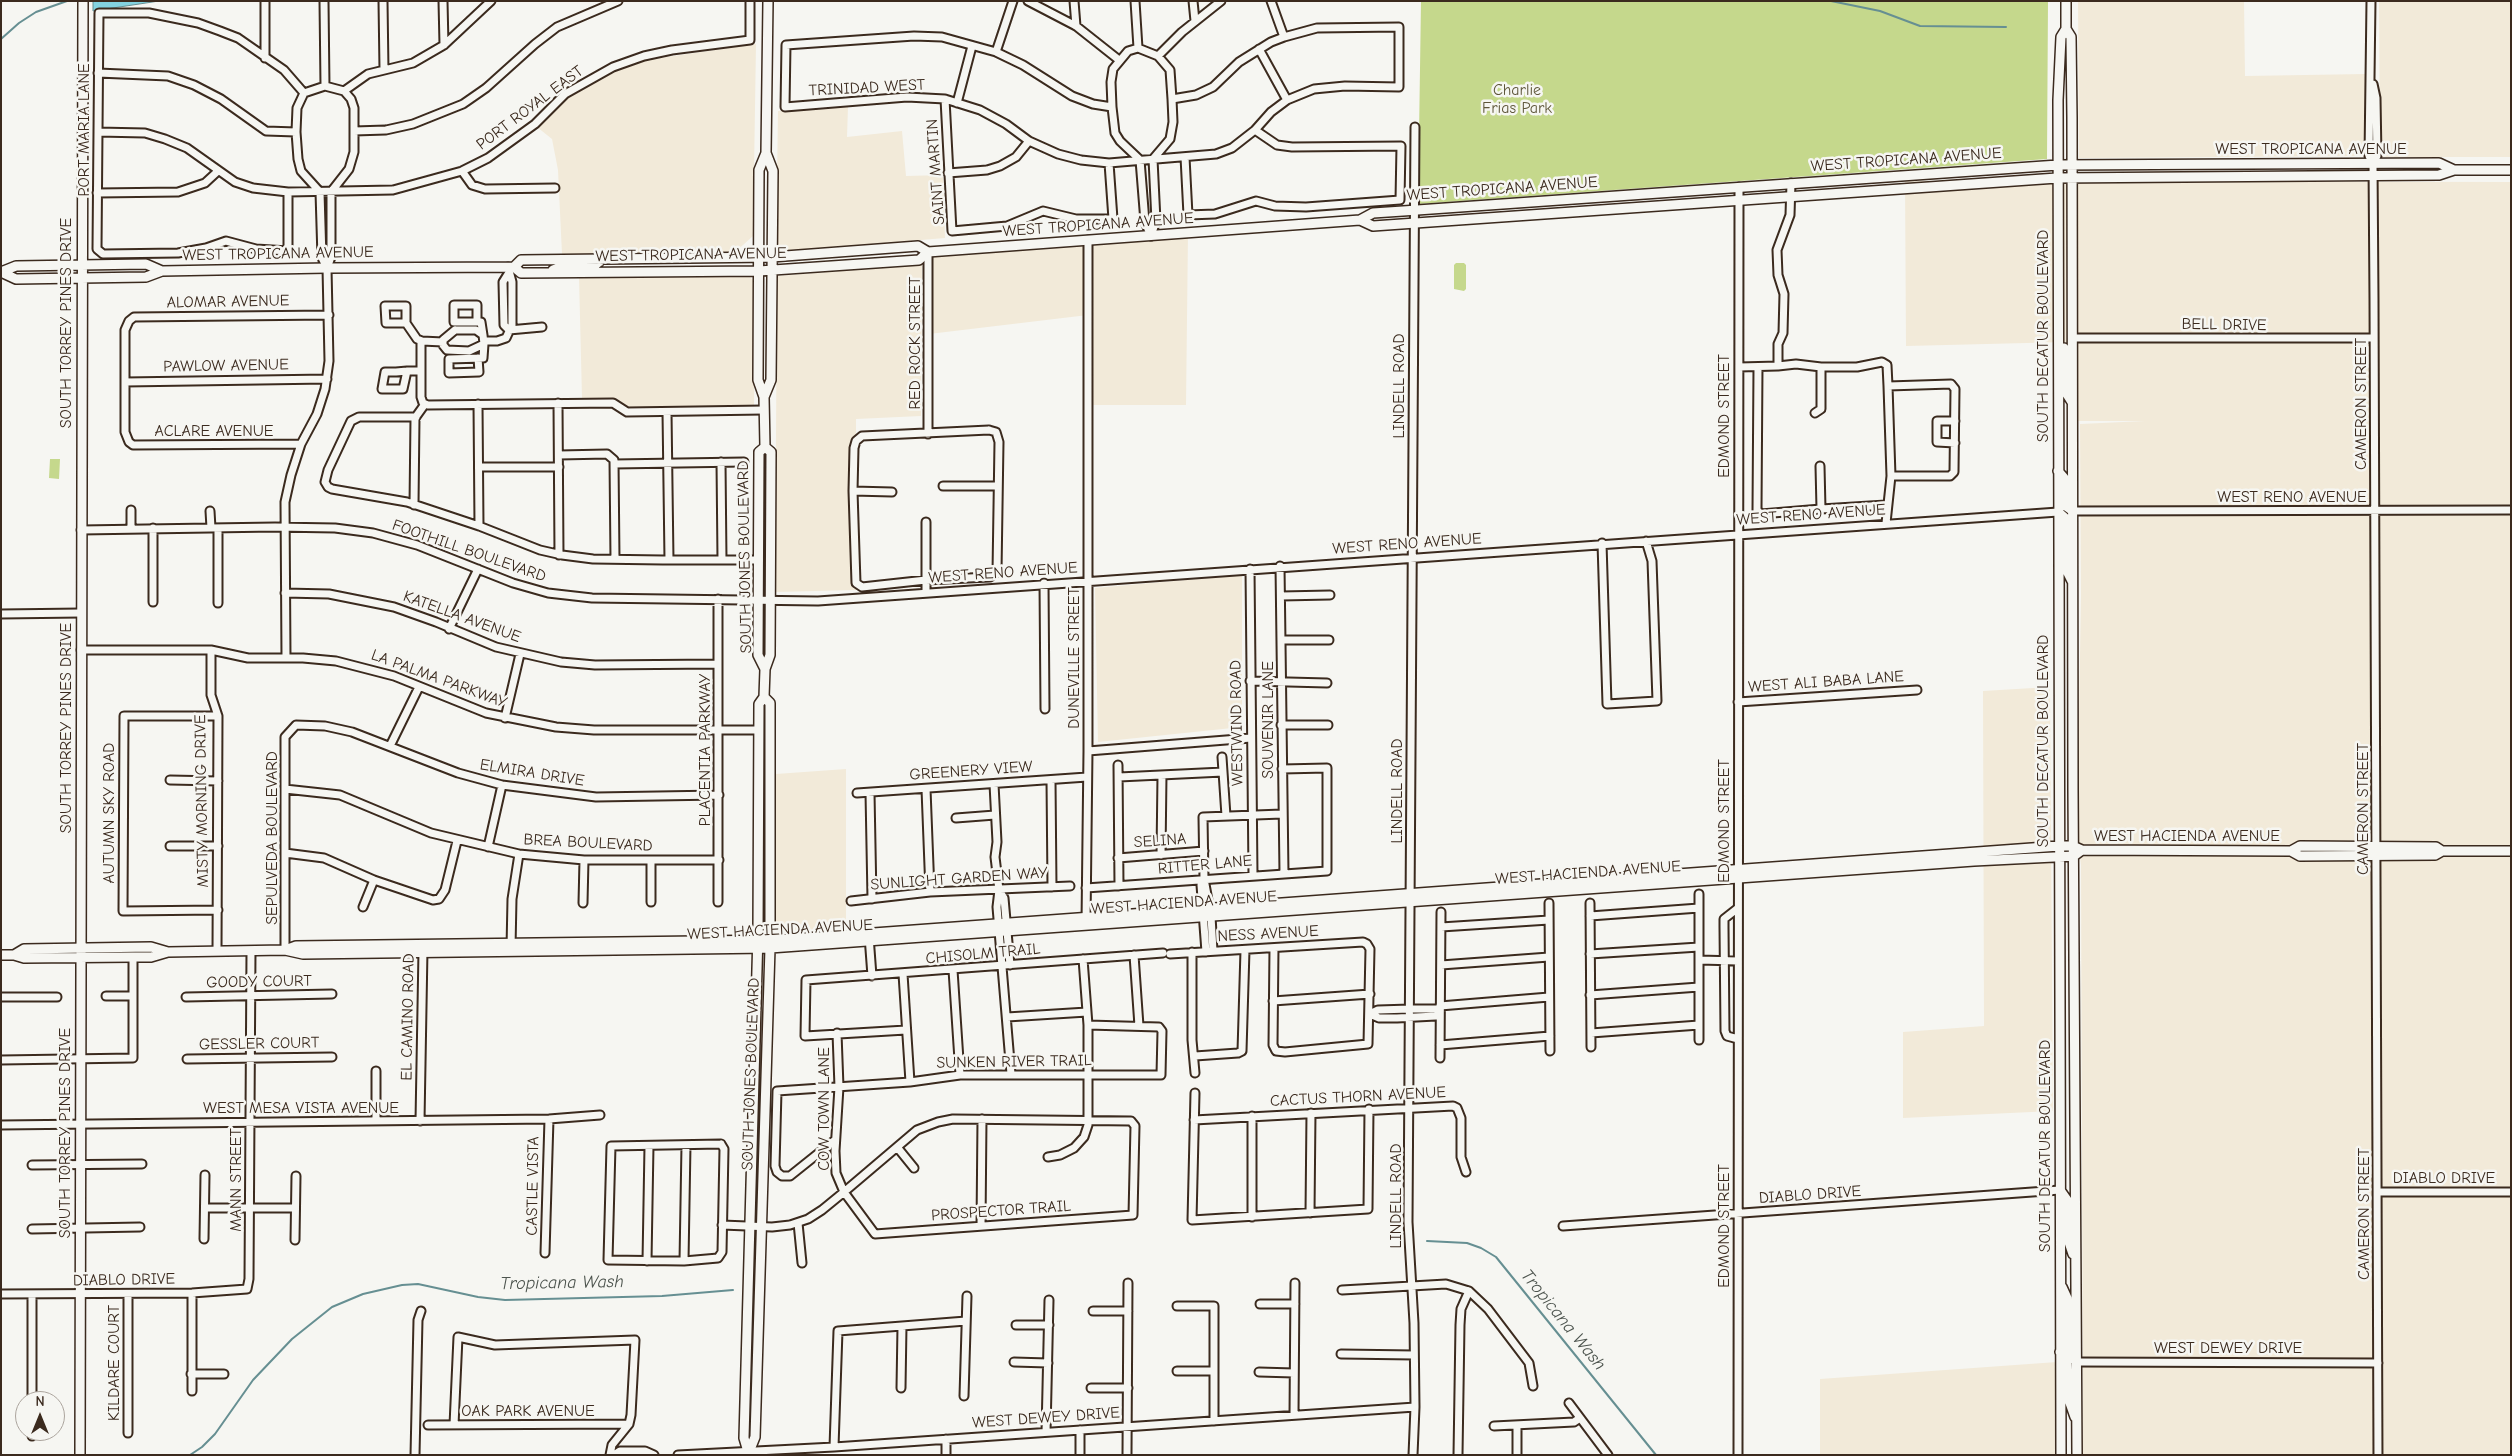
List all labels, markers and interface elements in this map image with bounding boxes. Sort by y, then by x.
street label: PORT ROYAL EAST [473,62,587,154]
street label: PORT MARIA LANE [74,63,94,197]
street label: TRINIDAD WEST [808,75,926,101]
park label: Charlie Frias Park [1482,80,1552,118]
street label: SAINT MARTIN [923,118,949,226]
street label: WEST TROPICANA AVENUE [2215,139,2407,159]
street label: WEST TROPICANA AVENUE [1810,144,2002,176]
street label: WEST TROPICANA AVENUE [1406,173,1598,205]
street label: WEST TROPICANA AVENUE [1002,209,1194,241]
street label: SOUTH TORREY PINES DRIVE [56,218,76,428]
street label: SOUTH DECATUR BOULEVARD [2033,230,2053,442]
street label: WEST TROPICANA AVENUE [182,243,374,265]
street label: WEST TROPICANA AVENUE [595,244,787,266]
street label: RED ROCK STREET [905,277,925,409]
street label: ALOMAR AVENUE [167,291,289,313]
street label: BELL DRIVE [2181,315,2267,335]
street label: LINDELL ROAD [1389,333,1409,439]
street label: CAMERON STREET [2351,338,2371,470]
street label: EDMOND STREET [1714,354,1734,478]
street label: PAWLOW AVENUE [163,355,289,377]
street label: ACLARE AVENUE [155,421,273,441]
street label: SOUTH JONES BOULEVARD [734,460,756,654]
street label: WEST RENO AVENUE [2217,487,2367,507]
street label: WEST RENO AVENUE [1736,500,1886,530]
street label: FOOTHILL BOULEVARD [389,516,549,586]
street label: WEST RENO AVENUE [1332,529,1482,559]
street label: WEST RENO AVENUE [928,558,1078,588]
street label: KATELLA AVENUE [401,587,523,647]
street label: DUNEVILLE STREET [1064,587,1084,729]
street label: SOUTH TORREY PINES DRIVE [56,623,76,833]
street label: SOUTH DECATUR BOULEVARD [2033,635,2053,847]
street label: LA PALMA PARKWAY [368,645,510,713]
street label: WESTWIND ROAD [1226,660,1248,786]
street label: SOUVENIR LANE [1258,661,1278,779]
street label: WEST ALI BABA LANE [1747,667,1905,697]
street label: PLACENTIA PARKWAY [695,674,715,826]
street label: MISTY MORNING DRIVE [191,714,213,888]
street label: LINDELL ROAD [1387,738,1407,844]
street label: AUTUMN SKY ROAD [99,743,119,883]
street label: CAMERON STREET [2353,743,2373,875]
street label: SEPULVEDA BOULEVARD [262,751,282,925]
street label: ELMIRA DRIVE [478,755,586,791]
street label: GREENERY VIEW [909,757,1033,785]
street label: EDMOND STREET [1714,759,1734,883]
street label: WEST HACIENDA AVENUE [2094,826,2280,846]
street label: BREA BOULEVARD [523,830,653,856]
street label: SELINA [1133,830,1187,852]
street label: RITTER LANE [1157,851,1253,879]
street label: WEST HACIENDA AVENUE [1495,857,1681,889]
street label: SUNLIGHT GARDEN WAY [870,863,1048,895]
street label: WEST HACIENDA AVENUE [1091,887,1277,919]
street label: WEST HACIENDA AVENUE [687,916,873,944]
street label: NESS AVENUE [1217,922,1319,946]
street label: CHISOLM TRAIL [925,939,1041,969]
street label: EL CAMINO ROAD [397,953,419,1081]
street label: GOODY COURT [206,971,312,993]
street label: SOUTH JONES BOULEVARD [738,977,764,1171]
street label: SOUTH TORREY PINES DRIVE [55,1028,75,1238]
street label: GESSLER COURT [199,1033,319,1055]
street label: SOUTH DECATUR BOULEVARD [2035,1040,2055,1252]
street label: COW TOWN LANE [814,1047,834,1171]
street label: SUNKEN RIVER TRAIL [936,1051,1092,1073]
street label: CACTUS THORN AVENUE [1270,1083,1446,1111]
street label: WEST MESA VISTA AVENUE [203,1098,399,1118]
street label: MANN STREET [226,1128,246,1232]
street label: CASTLE VISTA [523,1136,543,1236]
street label: LINDELL ROAD [1386,1143,1406,1249]
street label: CAMERON STREET [2354,1148,2374,1280]
street label: EDMOND STREET [1714,1164,1734,1288]
street label: DIABLO DRIVE [2393,1168,2495,1188]
street label: DIABLO DRIVE [1758,1182,1862,1208]
street label: PROSPECTOR TRAIL [931,1197,1071,1225]
water label: Tropicana Wash [1516,1265,1610,1375]
street label: DIABLO DRIVE [73,1270,175,1290]
water label: Tropicana Wash [500,1271,624,1295]
street label: KILDARE COURT [104,1305,124,1421]
street label: WEST DEWEY DRIVE [2154,1338,2302,1358]
north arrow [15,1391,65,1441]
text: N [35,1393,45,1410]
street label: OAK PARK AVENUE [461,1401,595,1421]
street label: WEST DEWEY DRIVE [971,1403,1121,1433]

